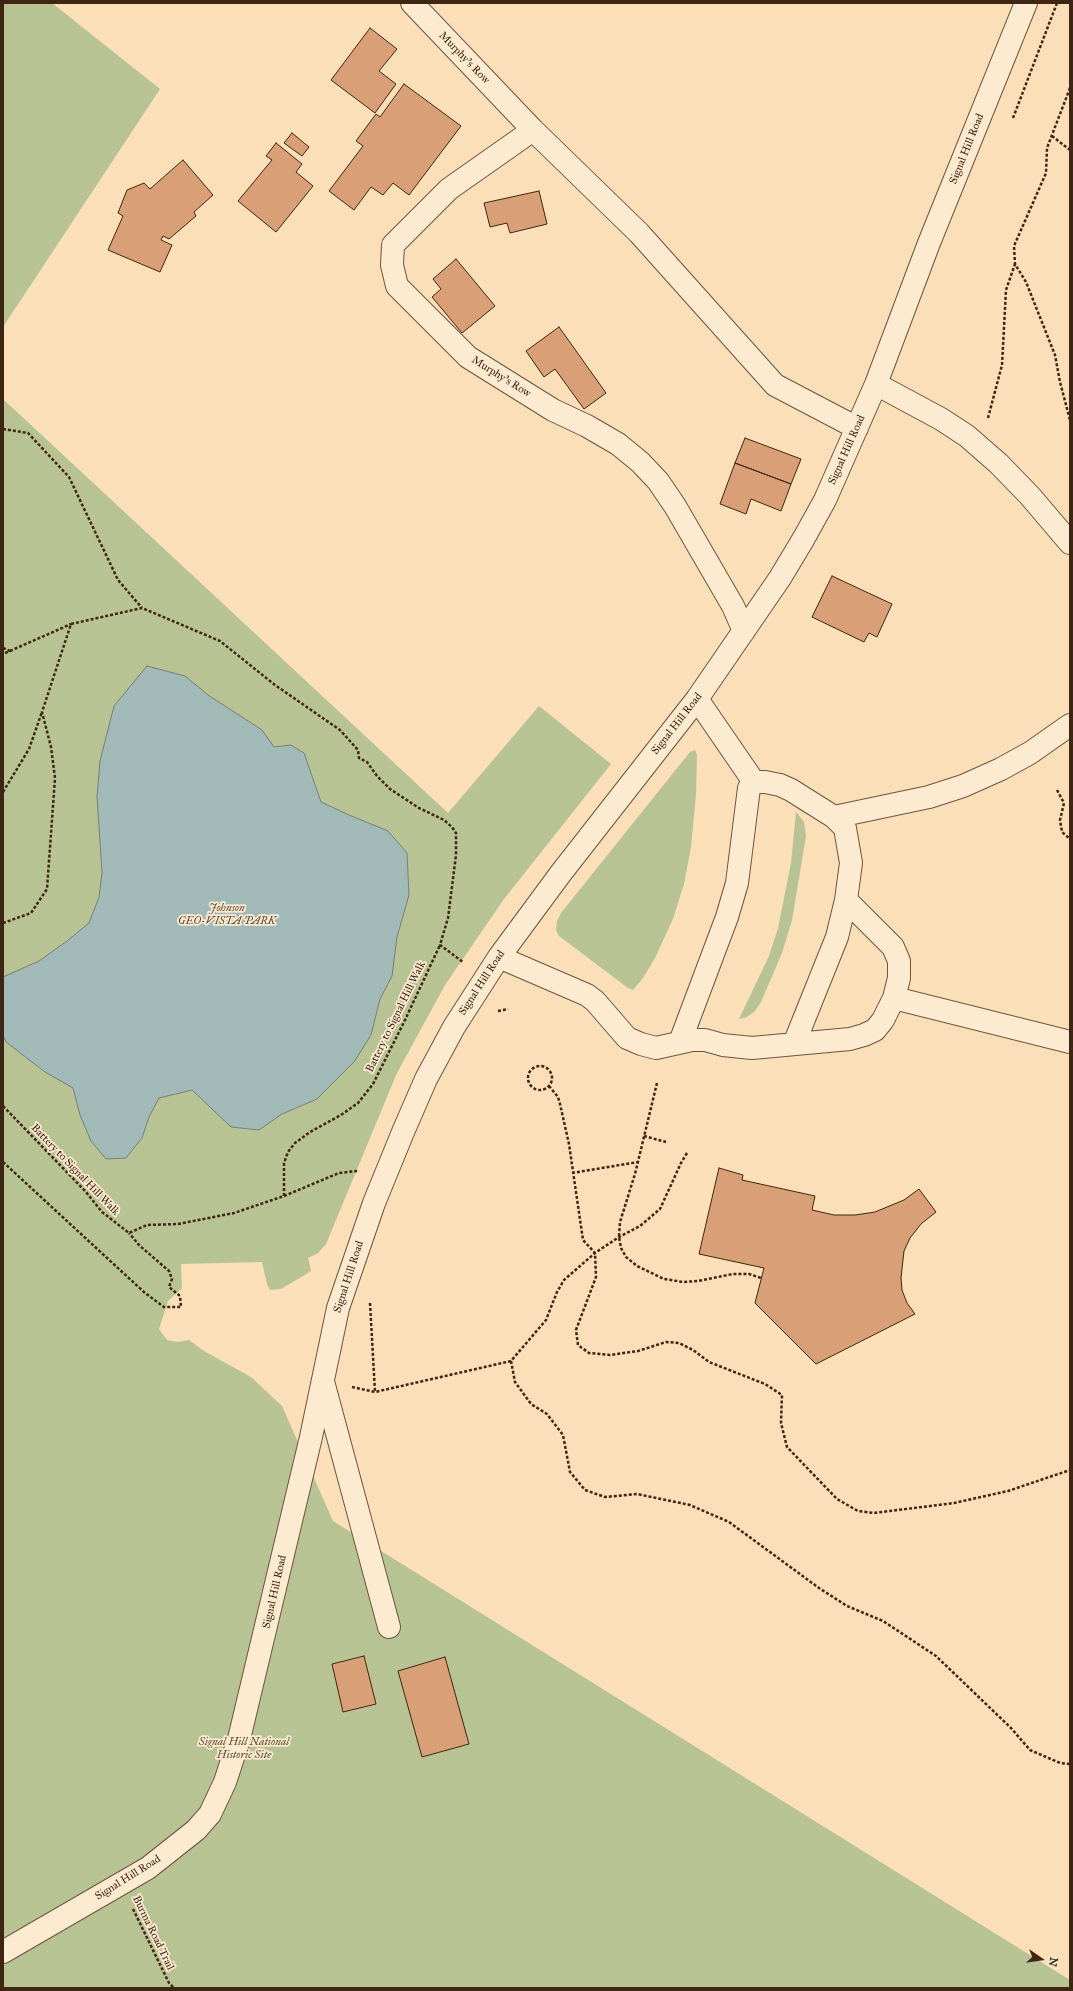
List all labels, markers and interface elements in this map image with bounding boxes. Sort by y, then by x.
street label: Murphy's Row [436,29,492,87]
street label: Signal Hill Road [947,112,987,186]
street label: Murphy's Row [469,354,533,400]
street label: Signal Hill Road [826,413,868,487]
street label: Signal Hill Road [649,690,705,758]
park label: Johnson GEO-VISTA PARK [178,901,276,927]
street label: Signal Hill Road [456,948,508,1018]
street label: Battery to Signal Hill Walk [363,959,429,1075]
street label: Battery to Signal Hill Walk [28,1122,122,1218]
street label: Signal Hill Road [331,1239,367,1315]
street label: Signal Hill Road [260,1554,290,1630]
park label: Signal Hill National Historic Site [199,1735,289,1761]
street label: Signal Hill Road [93,1853,163,1903]
street label: Burma Road Trail [129,1894,177,1972]
north arrow [1021,1939,1061,1979]
text: N [1046,1956,1061,1968]

